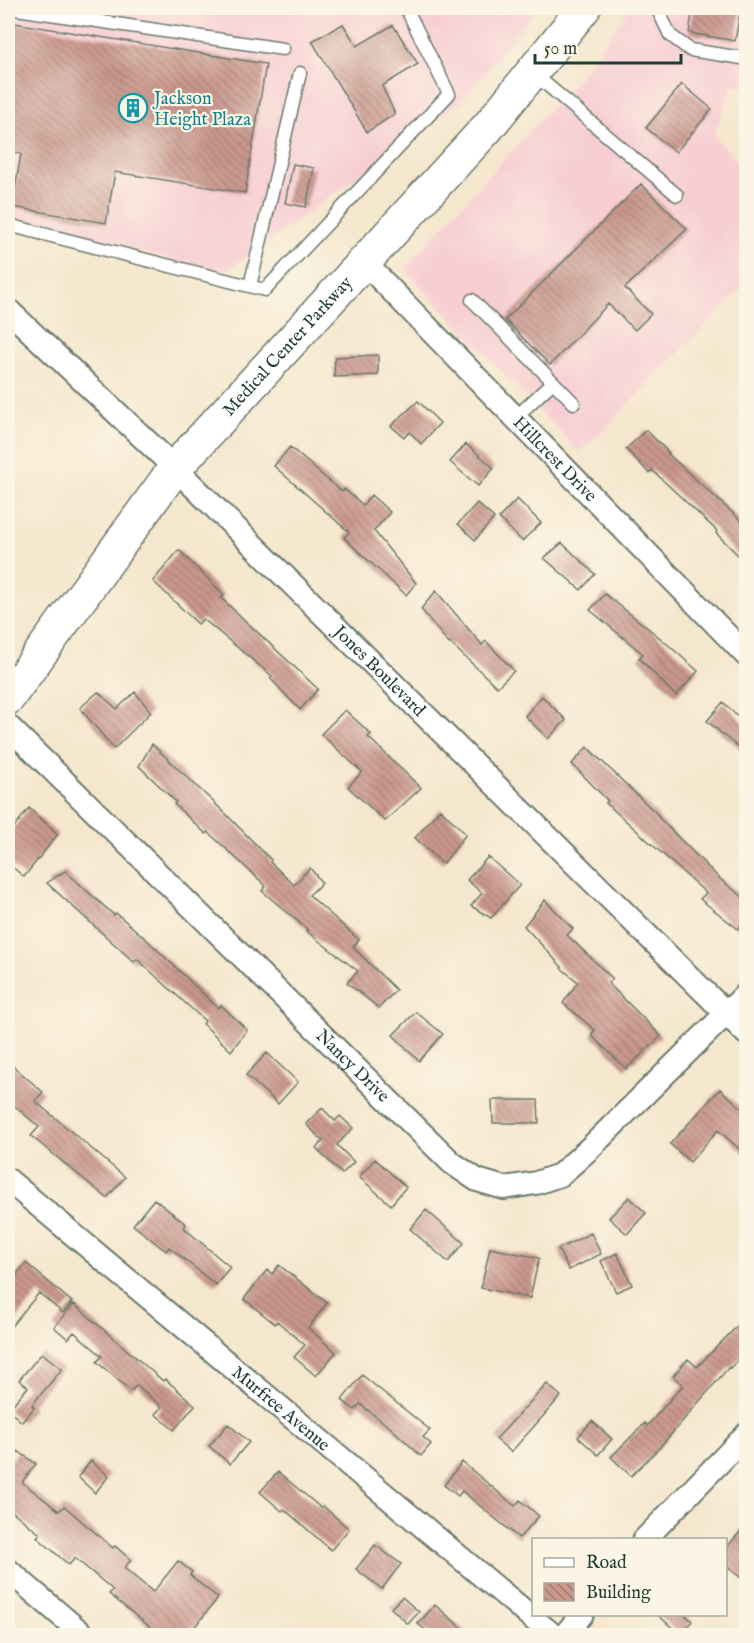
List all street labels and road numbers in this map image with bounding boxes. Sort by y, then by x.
street label: Medical Center Parkway [218,272,358,422]
street label: Hillcrest Drive [507,412,601,508]
street label: Jones Boulevard [326,620,430,723]
street label: Nancy Drive [310,1025,394,1108]
street label: Murfree Avenue [226,1362,334,1457]

